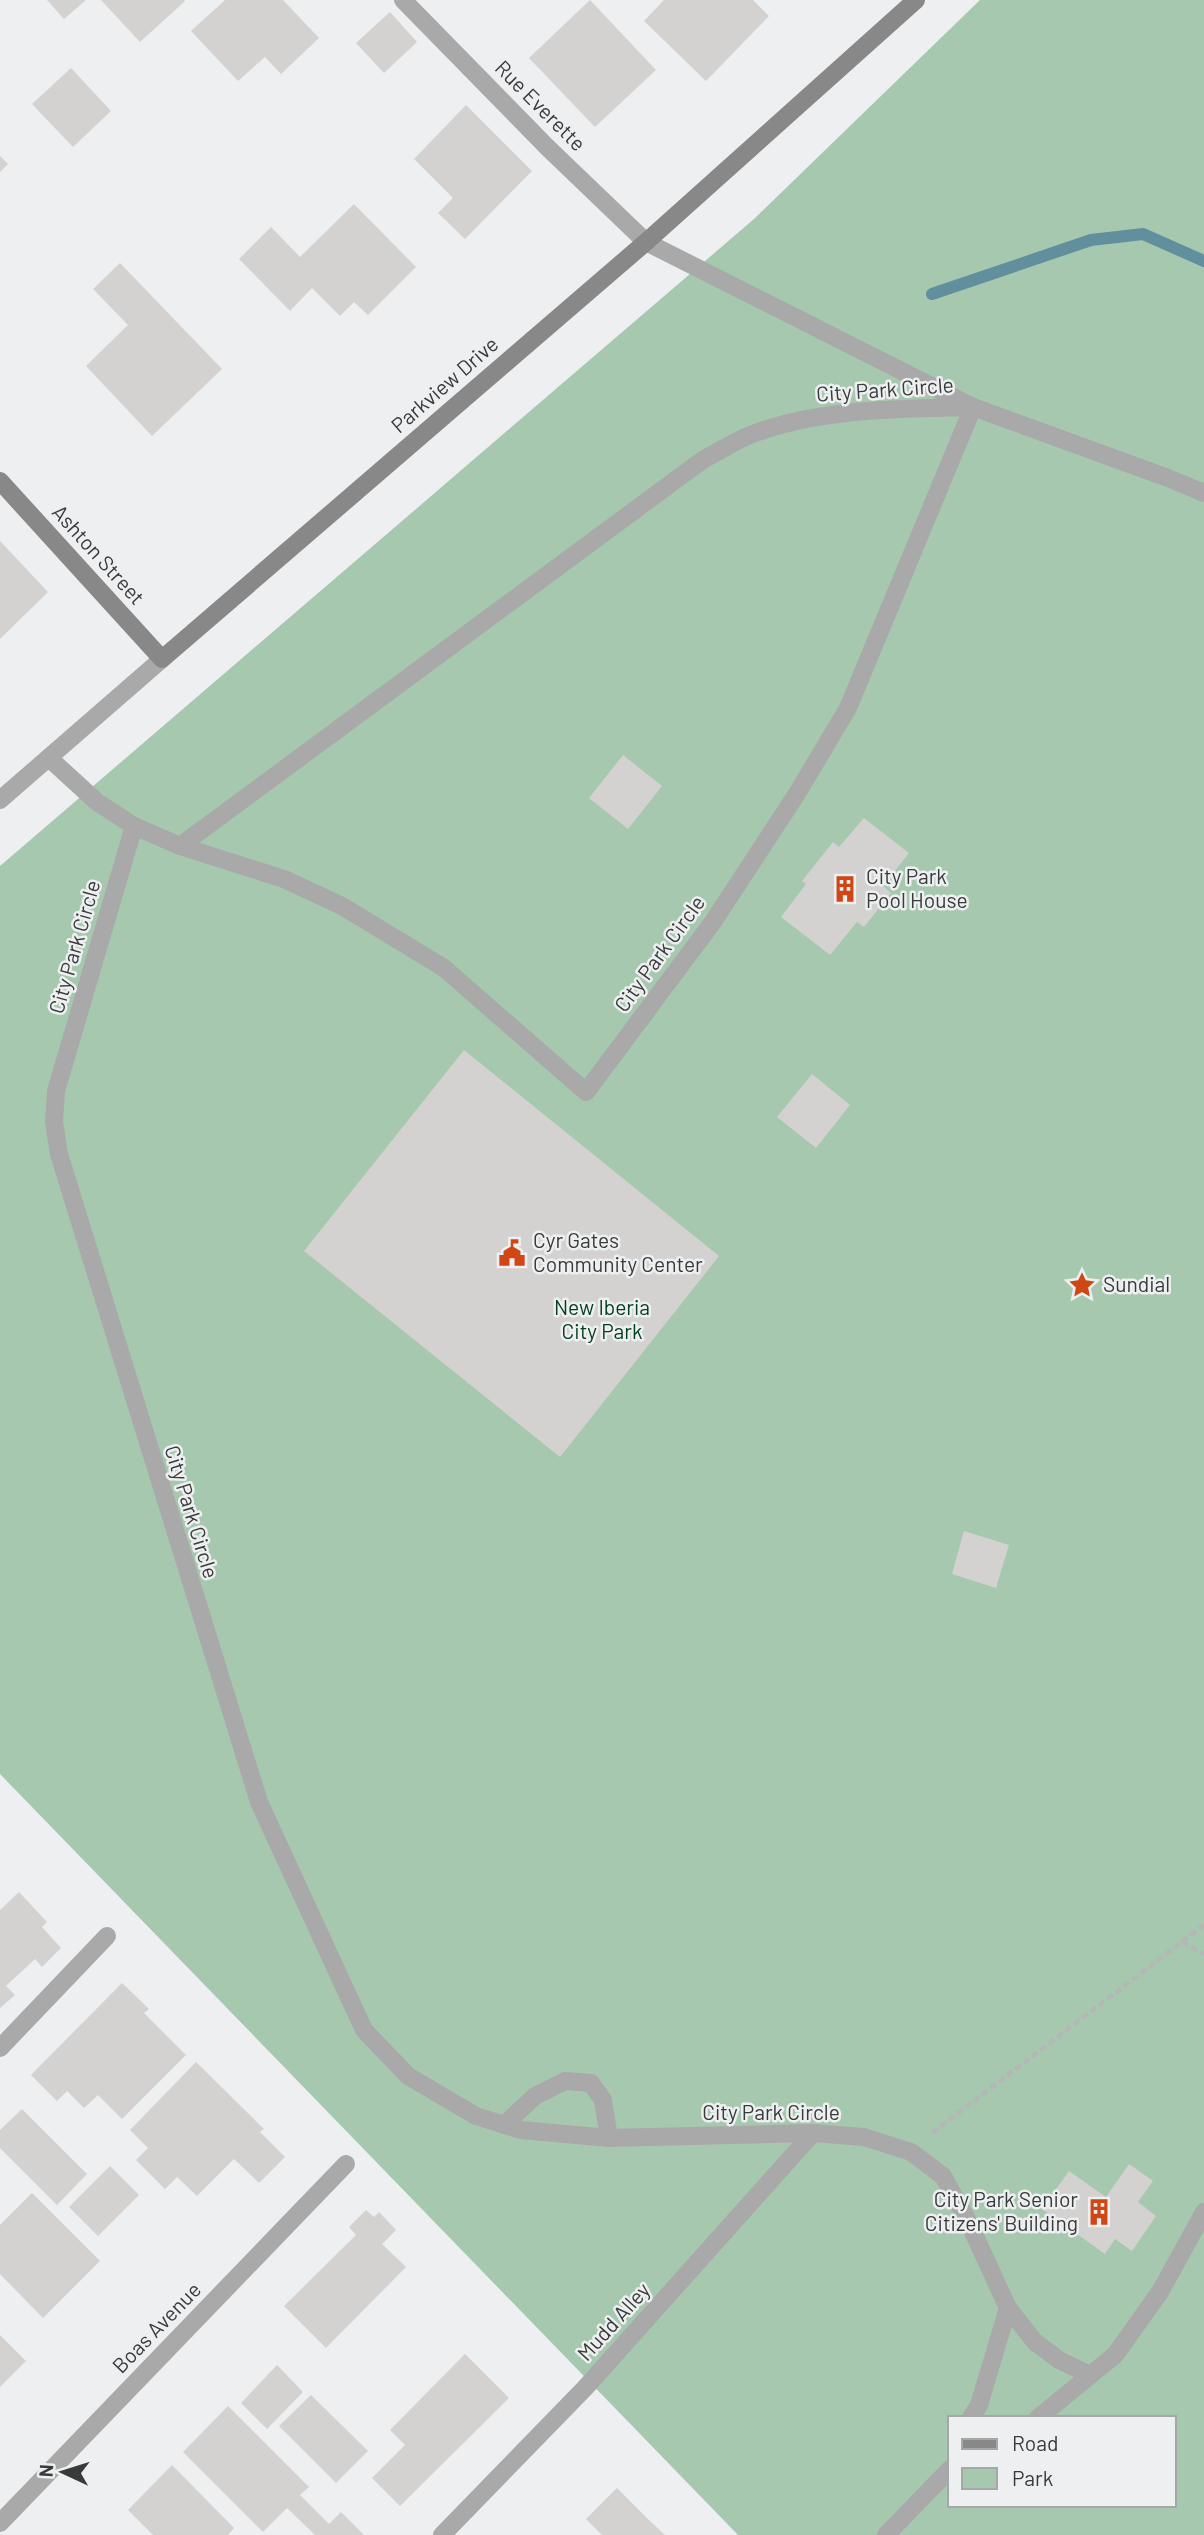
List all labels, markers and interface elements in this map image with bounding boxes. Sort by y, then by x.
street label: Rue Everette [491,54,592,155]
street label: Parkview Drive [385,331,503,437]
street label: City Park Circle [815,371,954,406]
street label: Ashton Street [48,499,150,609]
place label: City Park Pool House [866,863,968,912]
building icon: City Park Pool House [830,874,860,904]
street label: City Park Circle [43,877,105,1016]
street label: City Park Circle [608,890,709,1016]
place label: Cyr Gates Community Center [533,1227,703,1276]
public building icon: Cyr Gates Community Center [497,1238,527,1268]
place icon: Sundial [1067,1270,1097,1300]
place label: Sundial [1103,1271,1170,1296]
park label: New Iberia City Park [554,1294,650,1343]
street label: City Park Circle [160,1442,225,1581]
street label: City Park Circle [702,2099,840,2124]
place label: City Park Senior Citizens' Building [925,2186,1078,2235]
building icon: City Park Senior Citizens' Building [1084,2197,1114,2227]
street label: Boas Avenue [107,2276,205,2378]
street label: Mudd Alley [571,2277,655,2365]
legend [948,2416,1176,2507]
text: Road [1012,2430,1058,2455]
north arrow [28,2437,98,2507]
text: N [34,2464,57,2478]
text: Park [1012,2465,1053,2490]

